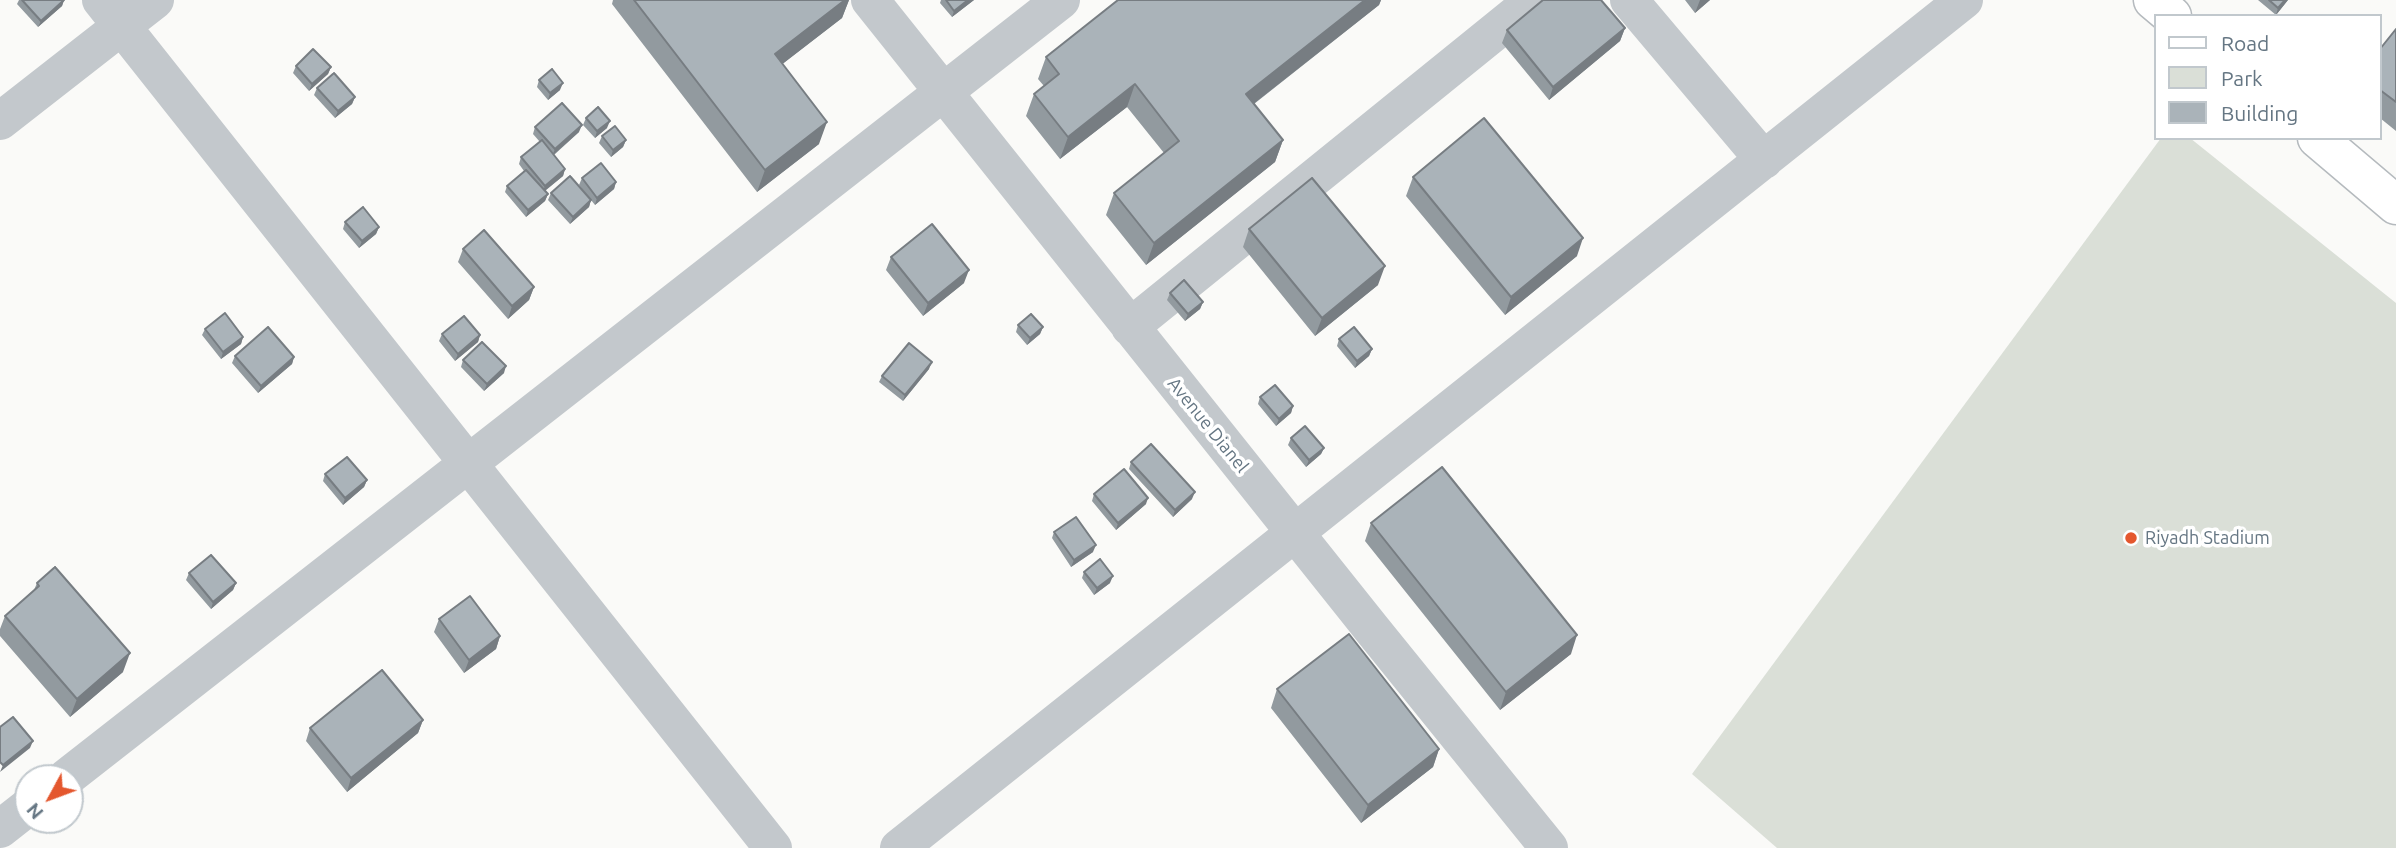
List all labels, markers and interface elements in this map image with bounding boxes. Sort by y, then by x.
legend [2154,14,2382,140]
text: Road [2221,31,2269,55]
text: Park [2221,66,2263,90]
text: Building [2221,101,2298,125]
street label: Avenue Dianel [1163,373,1253,477]
place label: Riyadh Stadium [2145,527,2270,549]
marker: Riyadh Stadium [2123,530,2139,546]
north arrow [14,764,84,834]
text: N [22,799,48,824]

